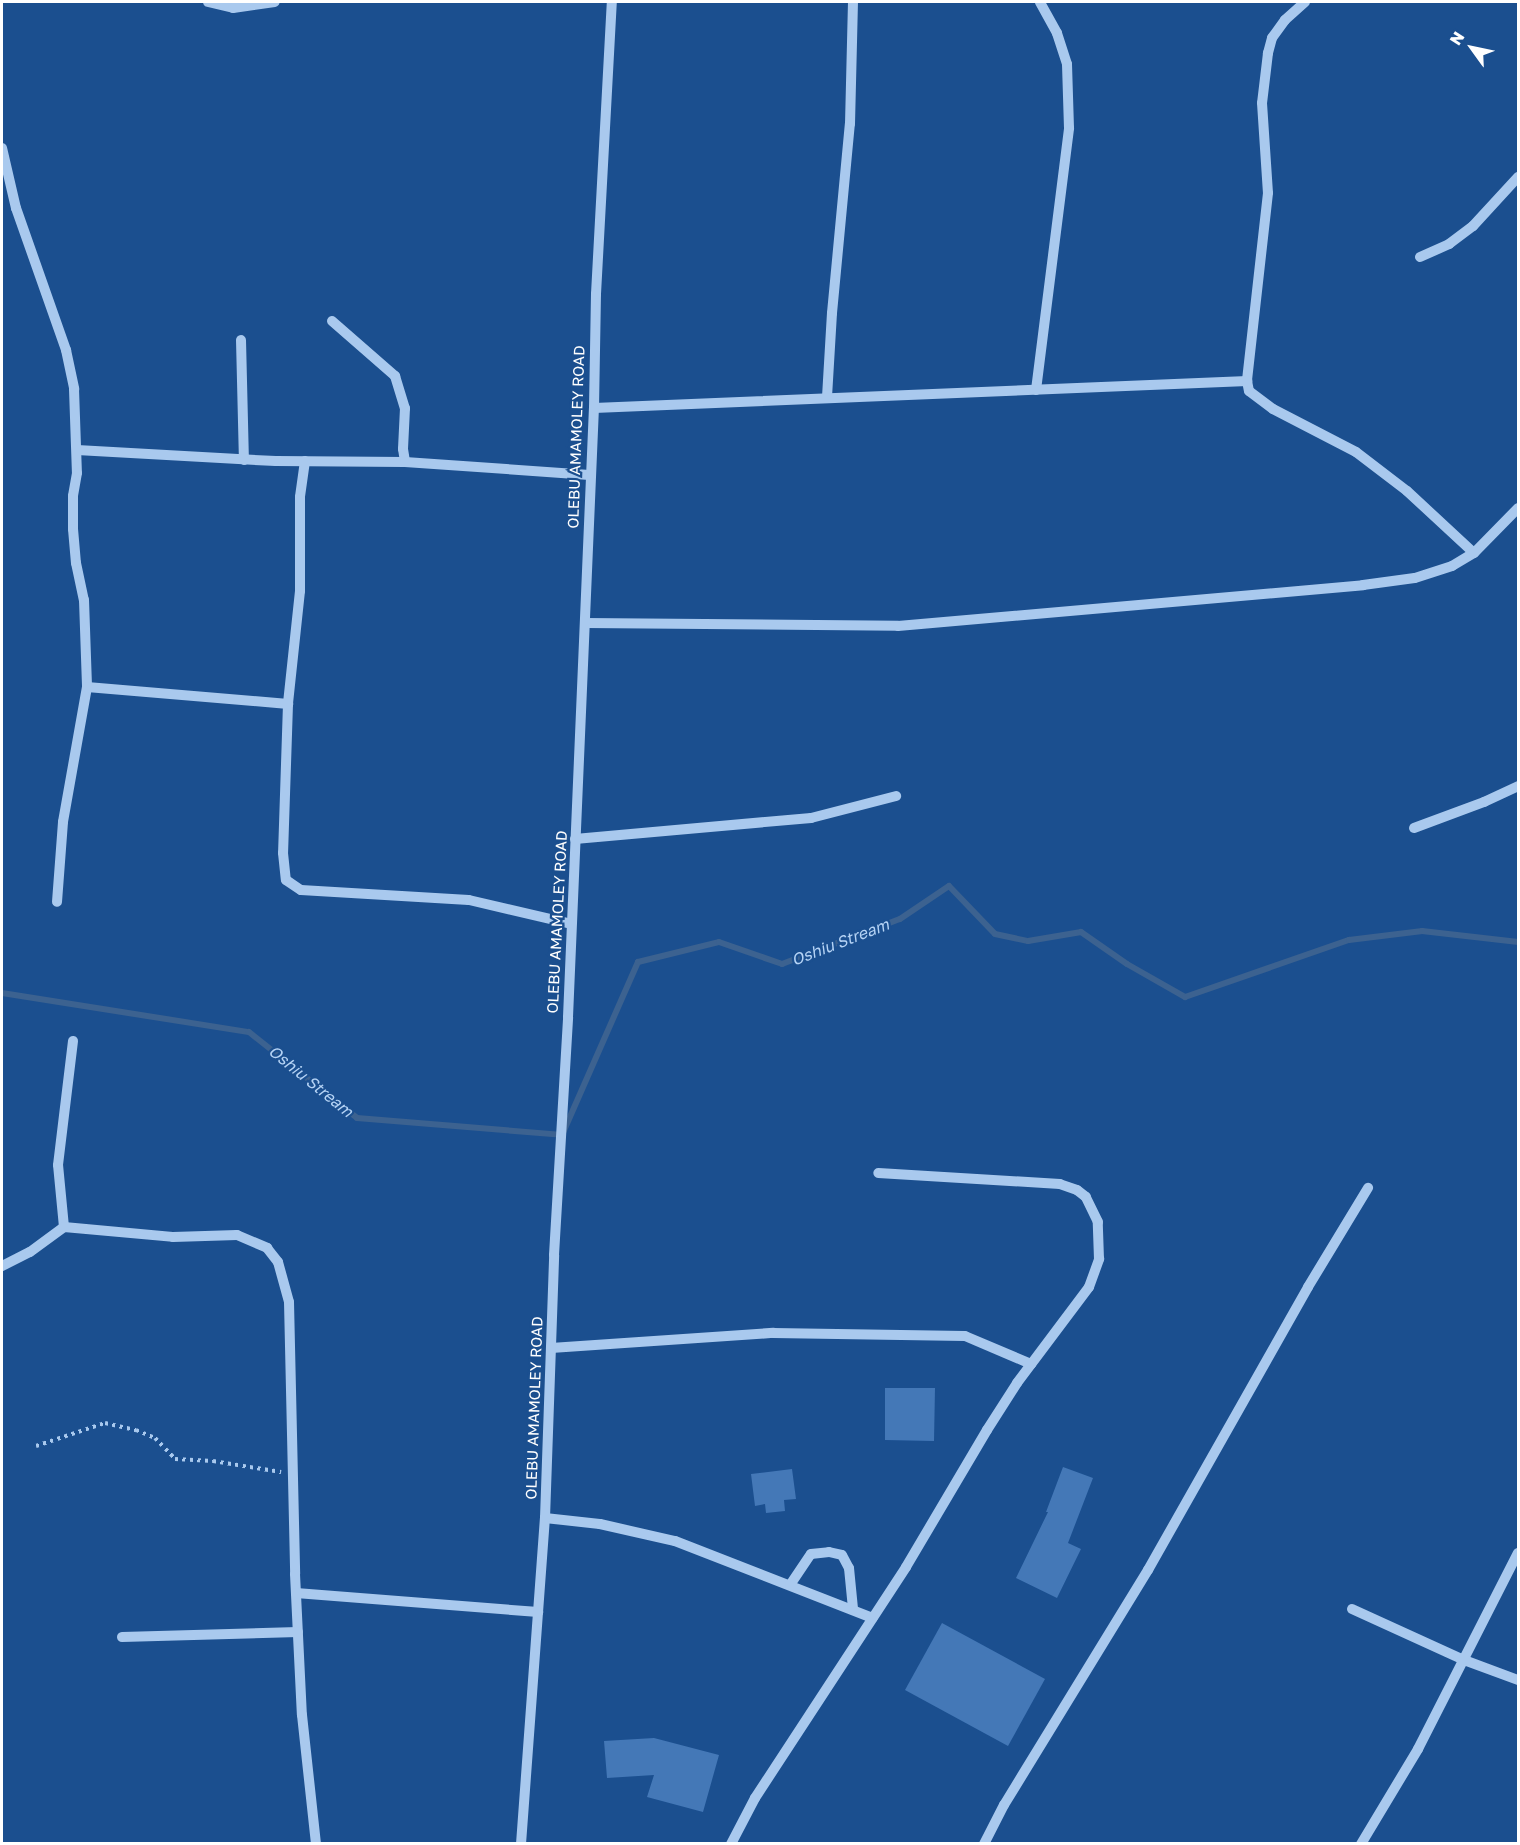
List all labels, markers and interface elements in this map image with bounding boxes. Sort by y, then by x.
north arrow [1442,18,1502,78]
text: N [1445,28,1469,49]
street label: OLEBU AMAMOLEY ROAD [564,345,588,529]
street label: OLEBU AMAMOLEY ROAD [543,830,571,1014]
water label: Oshiu Stream [788,915,892,969]
water label: Oshiu Stream [265,1041,357,1121]
street label: OLEBU AMAMOLEY ROAD [522,1316,546,1500]

